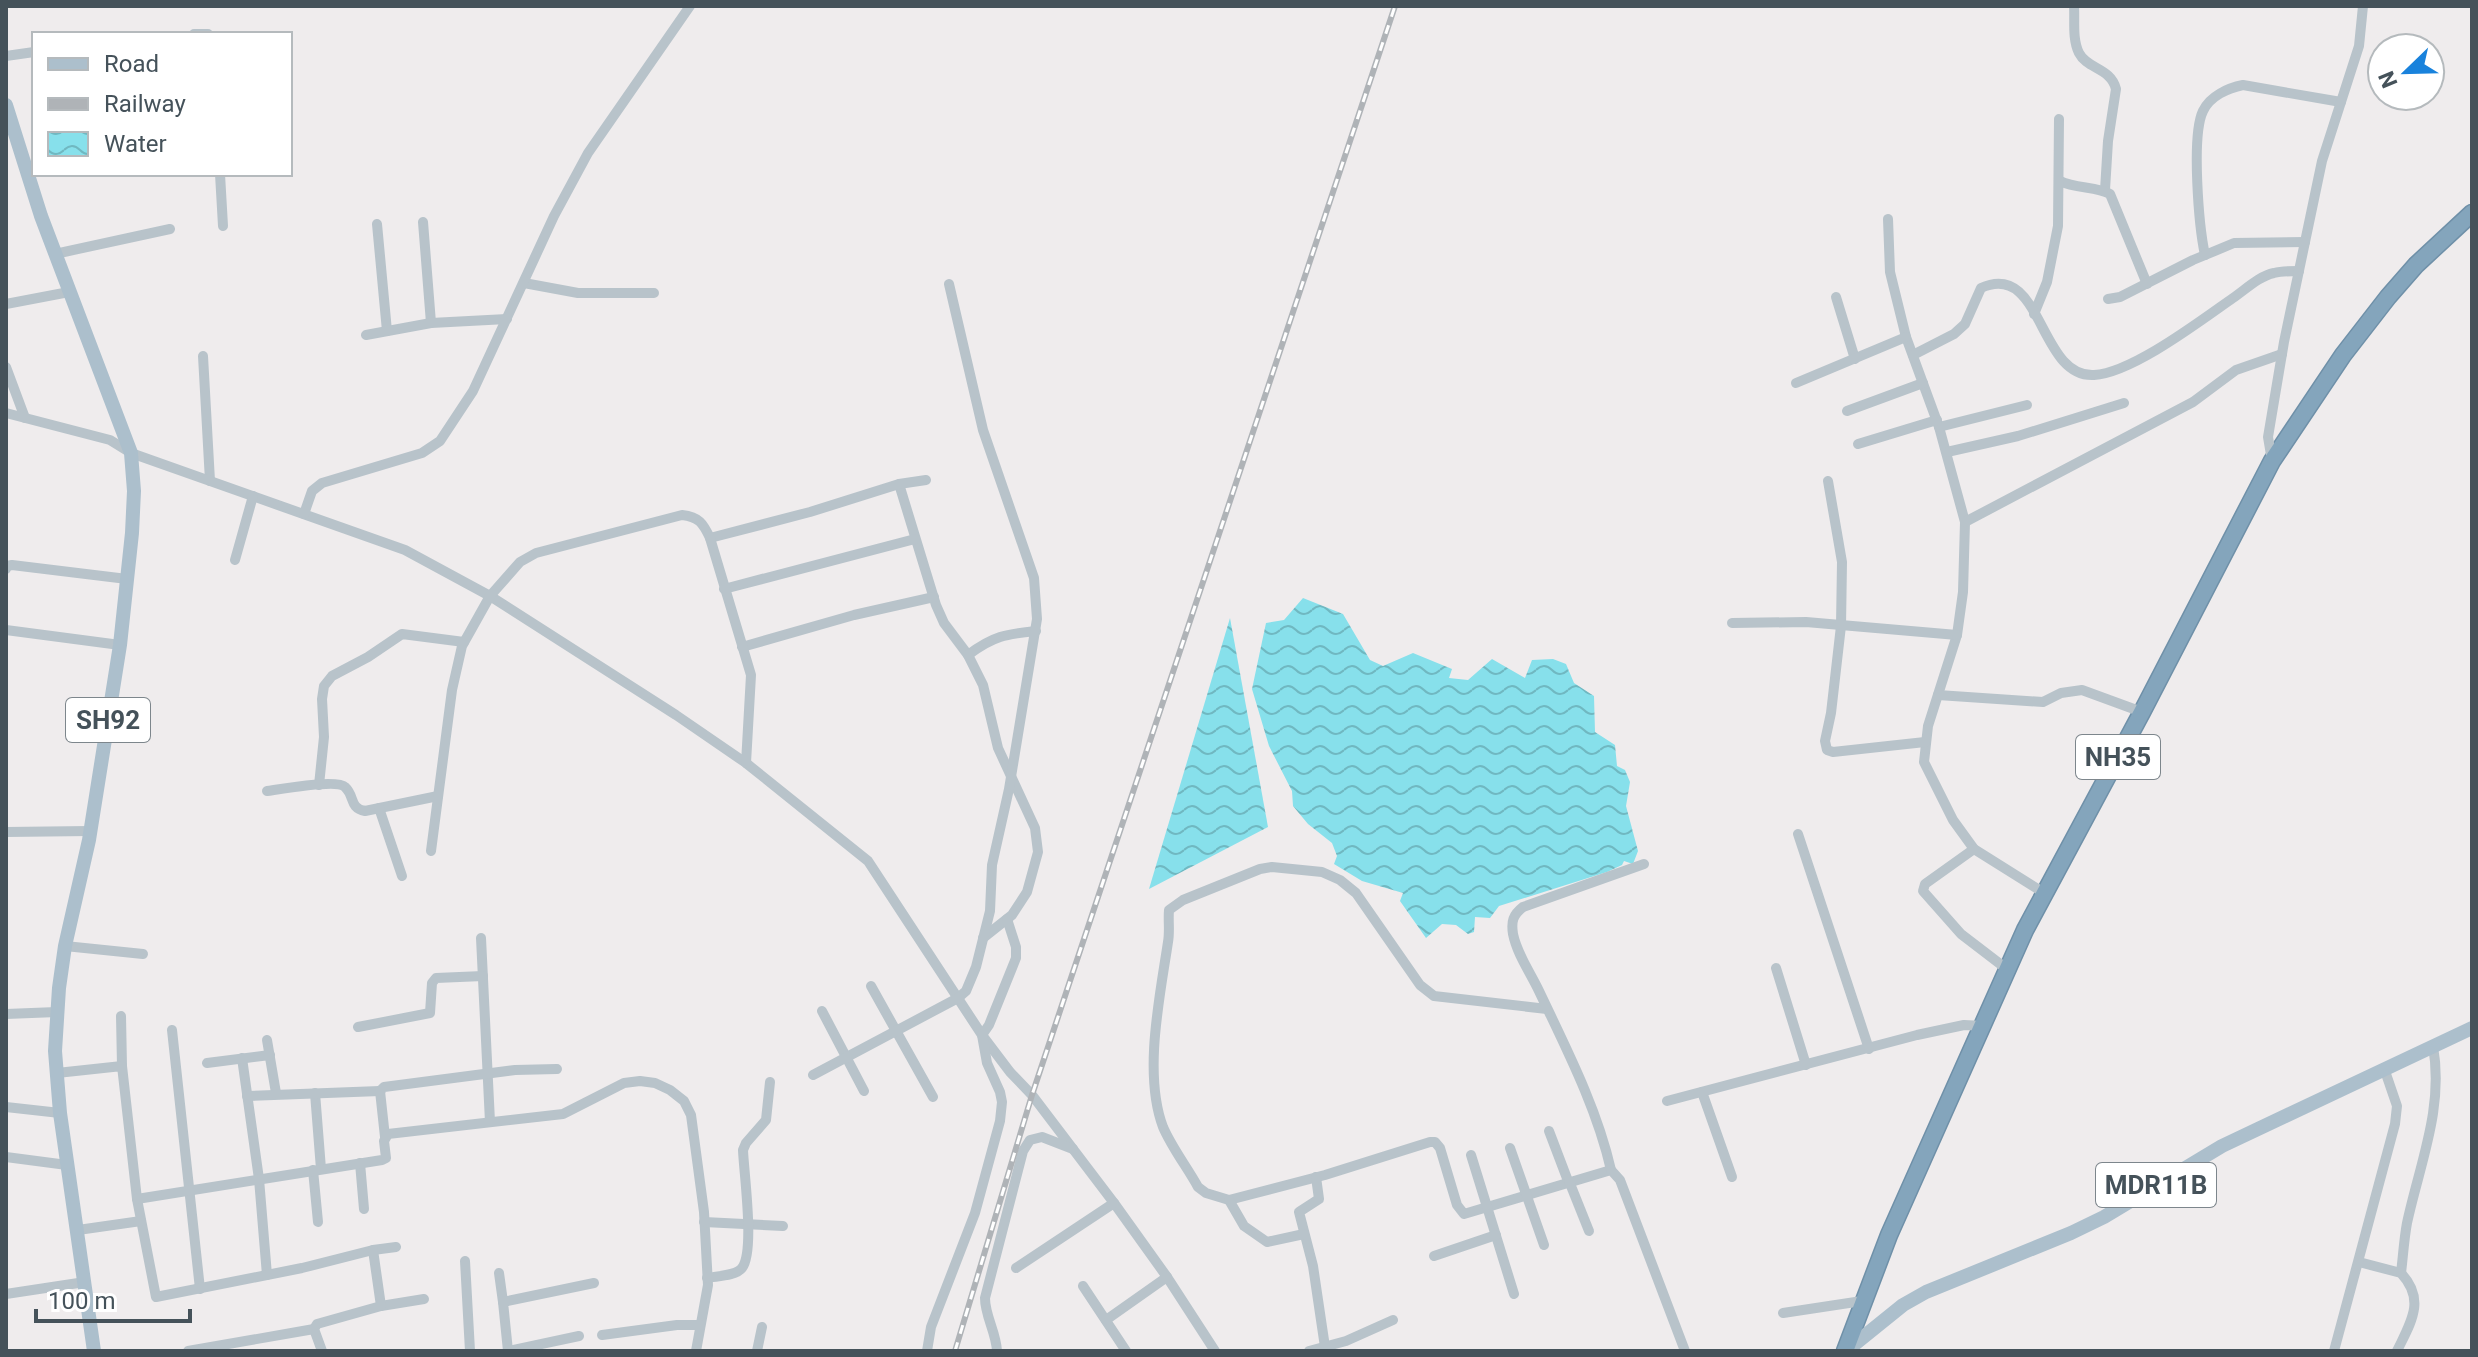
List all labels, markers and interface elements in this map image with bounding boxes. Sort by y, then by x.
legend [32,32,292,176]
north arrow [2366,32,2446,112]
text: Road [104,50,159,78]
text: N [2374,68,2403,92]
text: Railway [104,90,186,118]
text: Water [104,130,167,158]
road number: SH92 [66,698,150,742]
road number: NH35 [2076,735,2160,779]
road number: MDR11B [2096,1163,2216,1207]
scale bar [36,1273,190,1323]
text: 100 m [48,1287,115,1315]

